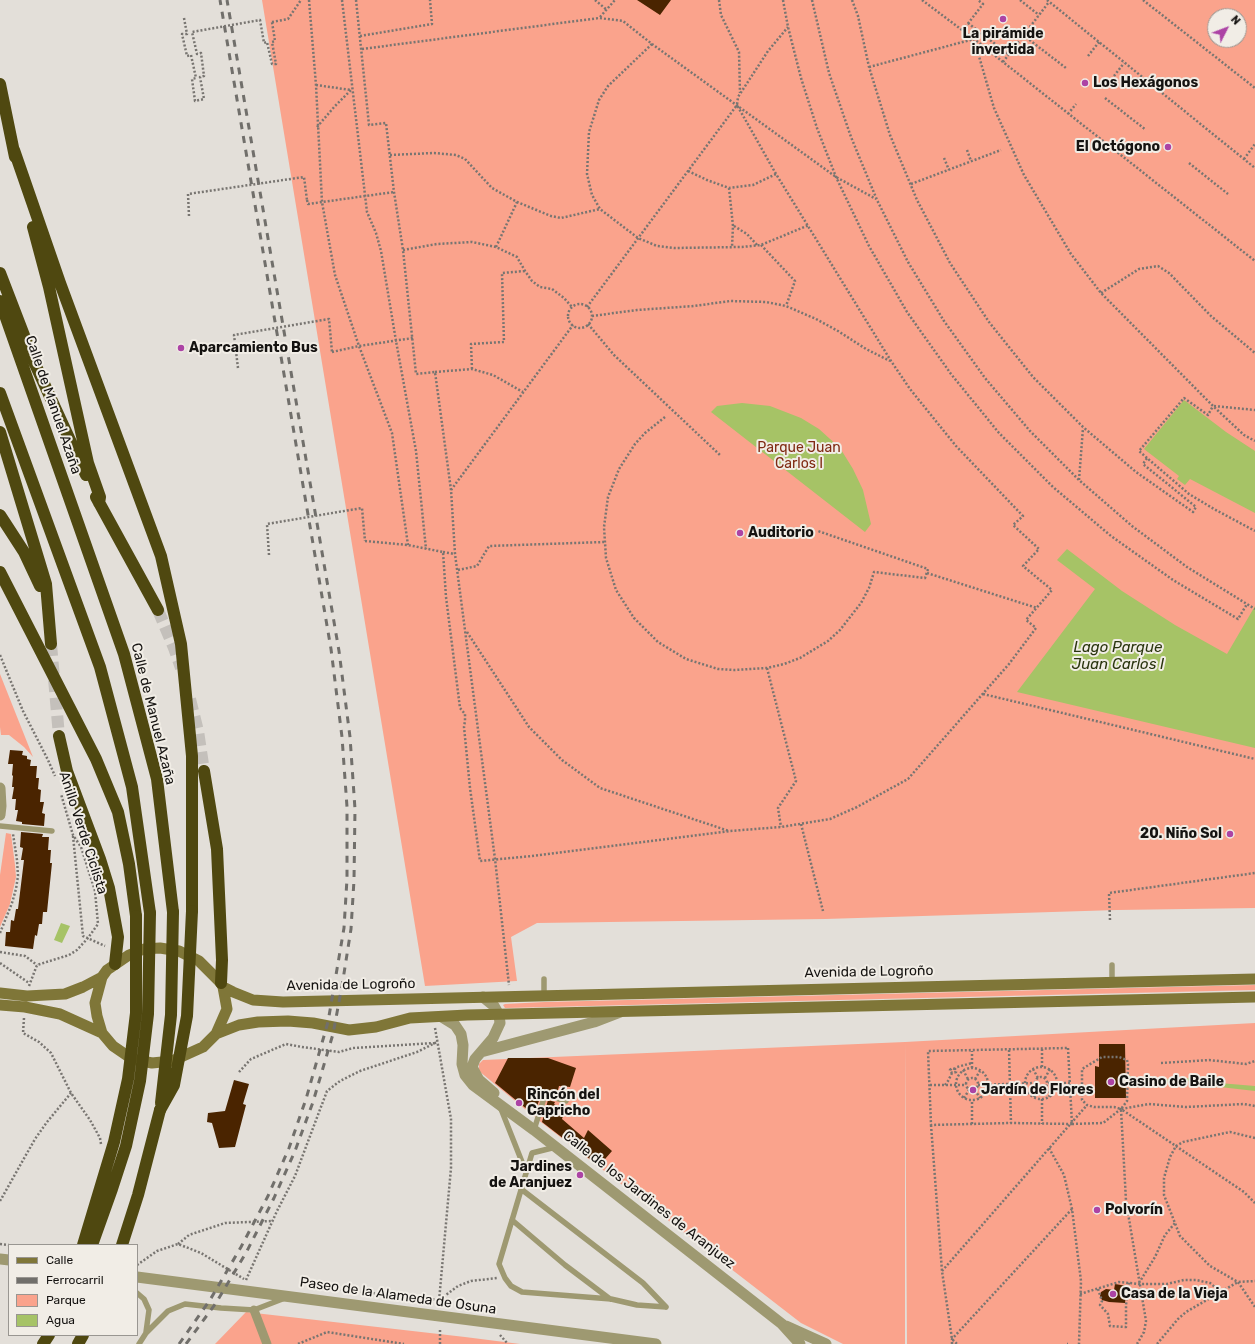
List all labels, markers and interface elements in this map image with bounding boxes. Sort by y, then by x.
north arrow [1207,8,1247,48]
text: N [1228,13,1243,28]
marker: La pirámide invertida [998,14,1008,24]
place label: La pirámide invertida [963,26,1043,58]
place label: Los Hexágonos [1093,75,1198,91]
marker: Los Hexágonos [1080,78,1090,88]
place label: El Octógono [1076,139,1160,155]
marker: El Octógono [1163,142,1173,152]
street label: Calle de Manuel Azaña [21,333,85,477]
place label: Aparcamiento Bus [189,340,318,356]
marker: Aparcamiento Bus [176,343,186,353]
park label: Parque Juan Carlos I [757,440,841,472]
place label: Auditorio [748,525,814,541]
marker: Auditorio [735,528,745,538]
water label: Lago Parque Juan Carlos I [1072,639,1164,674]
street label: Calle de Manuel Azaña [127,641,179,787]
street label: Anillo Verde Ciclista [55,769,111,897]
place label: 20. Niño Sol [1140,826,1222,842]
marker: 20. Niño Sol [1225,829,1235,839]
street label: Avenida de Logroño [804,962,934,982]
street label: Avenida de Logroño [286,975,416,995]
place label: Casino de Baile [1119,1074,1224,1090]
marker: Casino de Baile [1106,1077,1116,1087]
place label: Jardín de Flores [981,1082,1093,1098]
marker: Jardín de Flores [968,1085,978,1095]
place label: Rincón del Capricho [527,1087,600,1120]
marker: Rincón del Capricho [514,1098,524,1108]
street label: Calle de los Jardines de Aranjuez [559,1127,739,1273]
place label: Jardines de Aranjuez [489,1159,572,1192]
marker: Jardines de Aranjuez [575,1170,585,1180]
place label: Polvorín [1105,1202,1163,1218]
marker: Polvorín [1092,1205,1102,1215]
legend [8,1244,138,1336]
text: Calle [46,1253,73,1267]
text: Ferrocarril [46,1273,104,1287]
street label: Paseo de la Alameda de Osuna [299,1274,497,1318]
place label: Casa de la Vieja [1121,1286,1228,1302]
marker: Casa de la Vieja [1108,1289,1118,1299]
text: Parque [46,1293,86,1307]
text: Agua [46,1313,75,1327]

